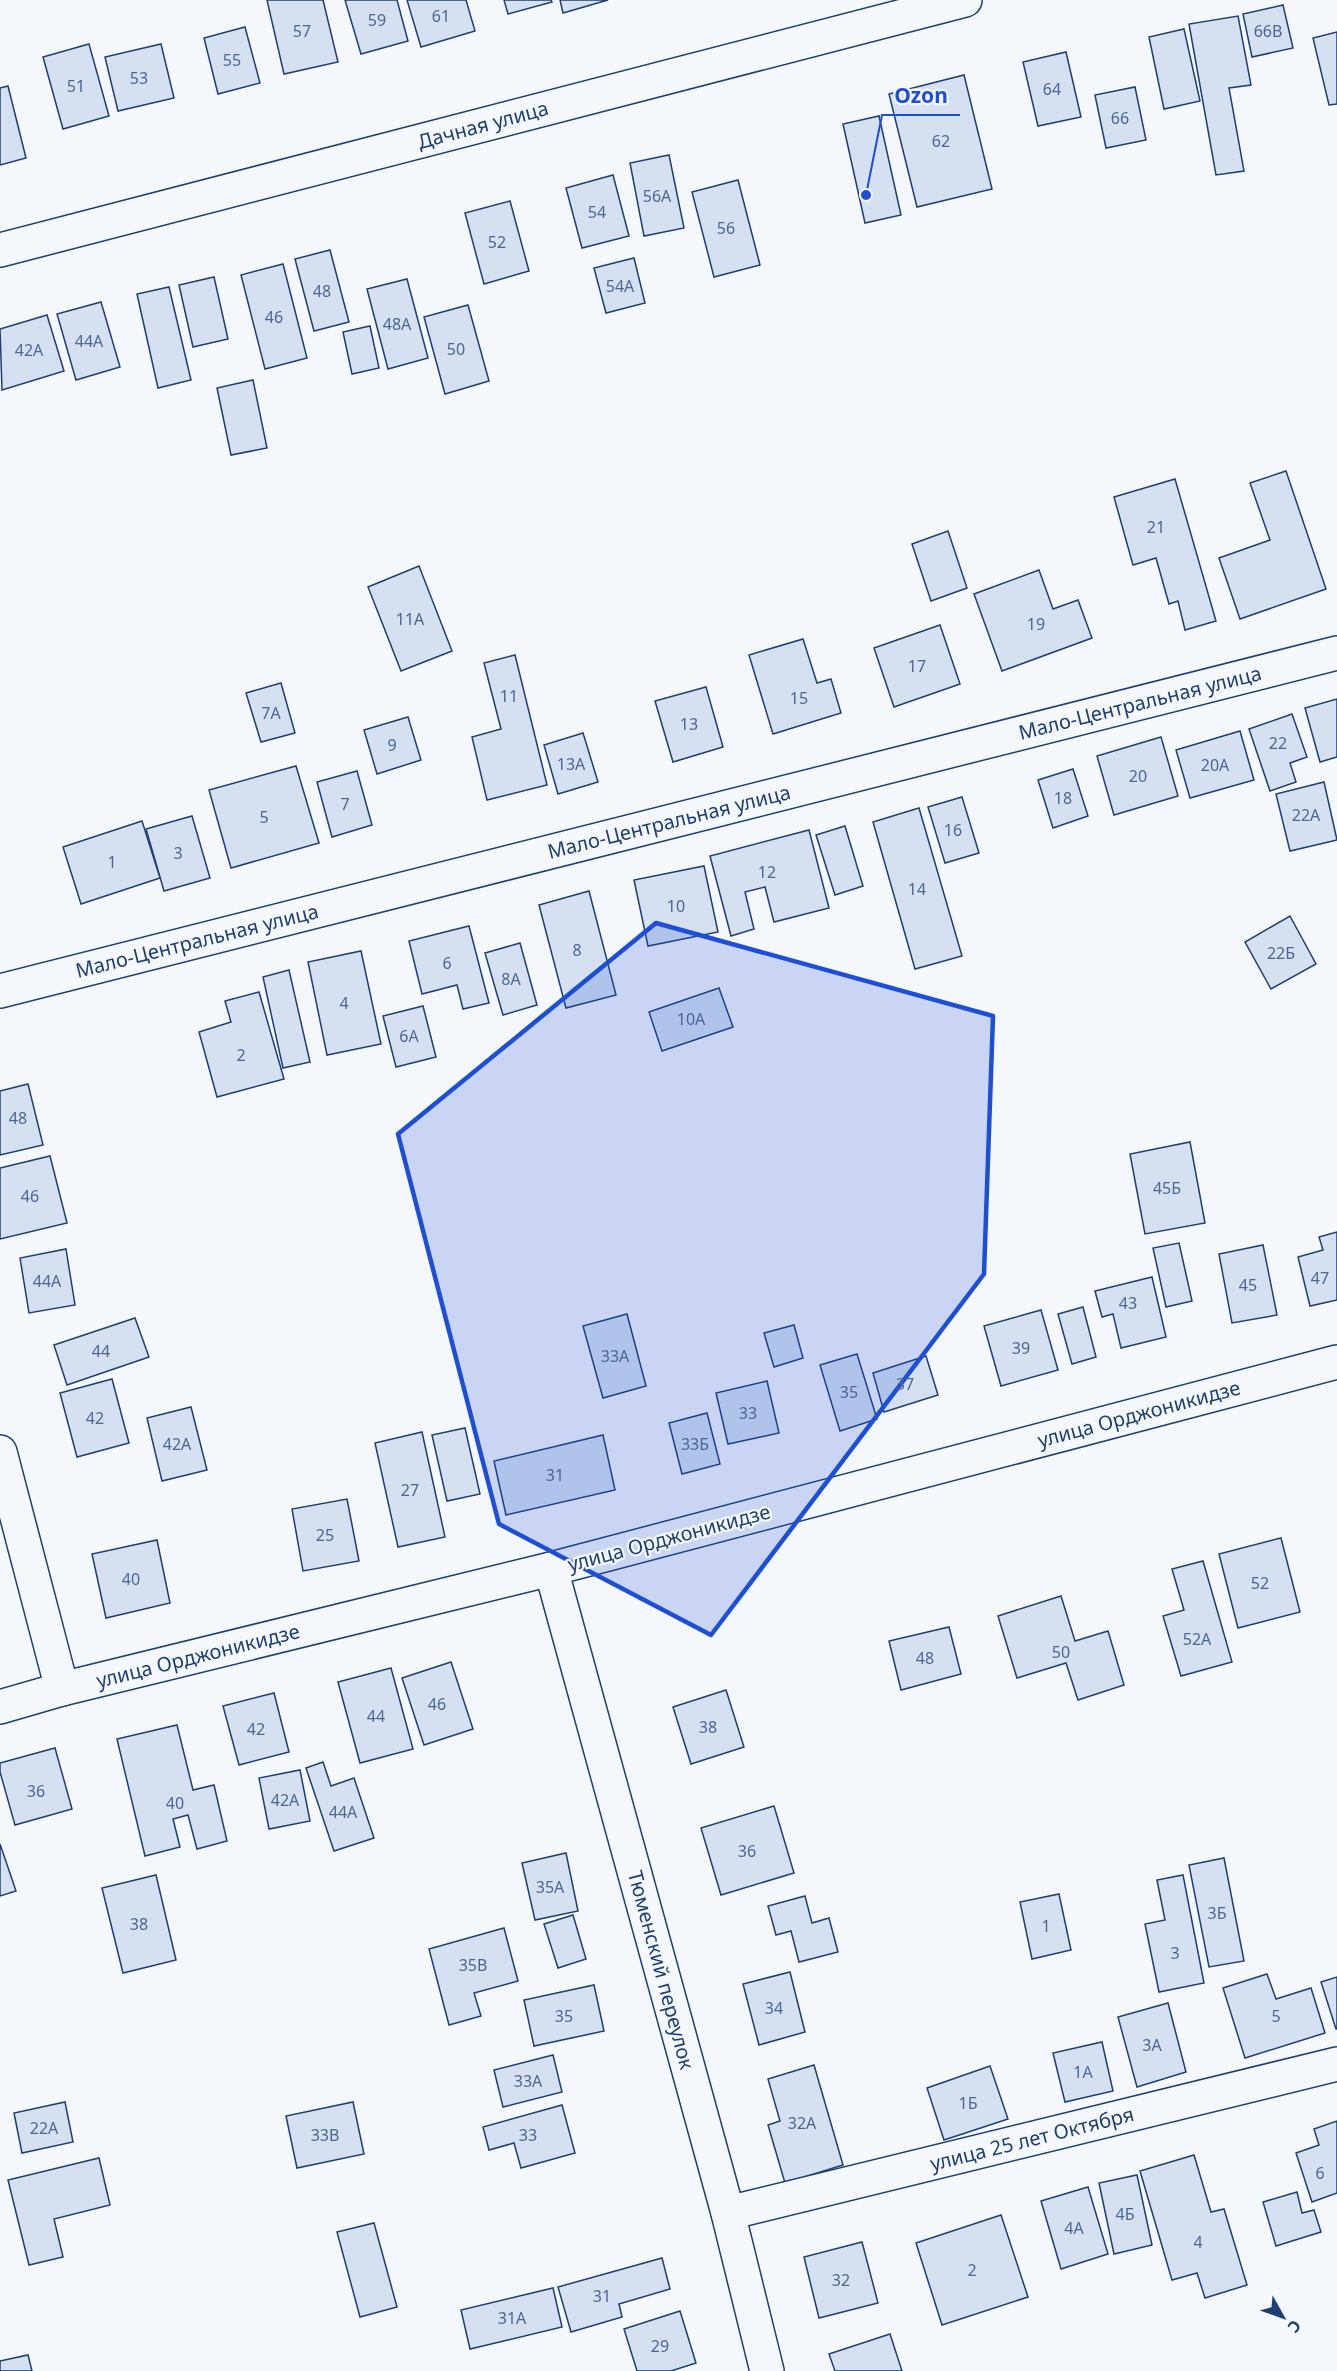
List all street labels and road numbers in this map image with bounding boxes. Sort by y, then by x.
street label: Дачная улица [415,94,551,155]
street label: Мало-Центральная улица [1016,659,1264,746]
street label: Мало-Центральная улица [545,778,793,865]
street label: Мало-Центральная улица [73,897,321,984]
street label: улица Орджоникидзе [1035,1373,1243,1454]
street label: улица Орджоникидзе [565,1497,773,1578]
street label: улица Орджоникидзе [93,1617,302,1694]
street label: Тюменский переулок [622,1867,701,2073]
street label: улица 25 лет Октября [927,2100,1137,2177]

